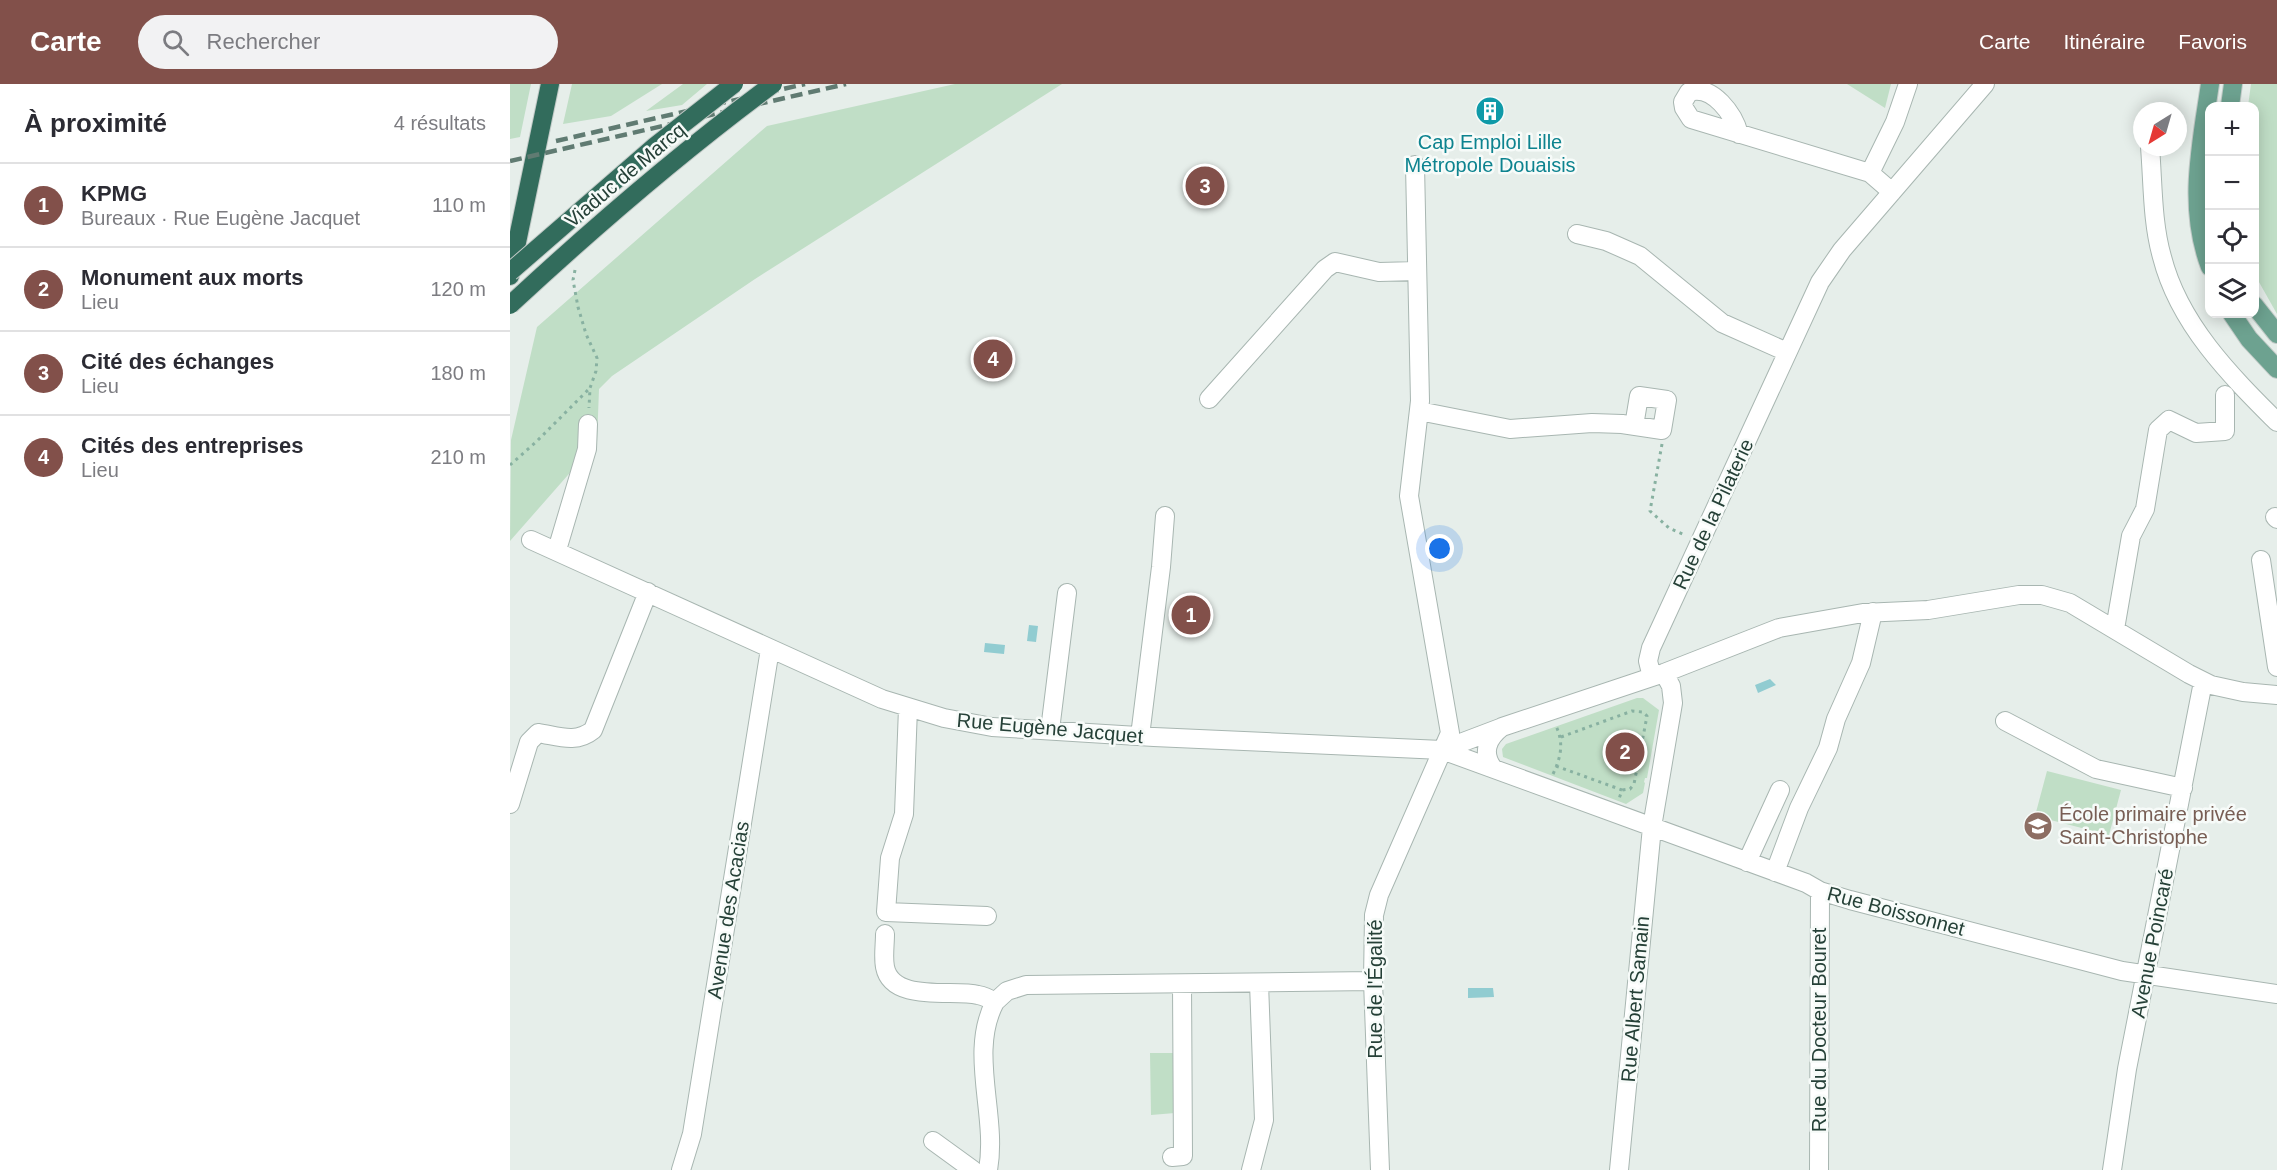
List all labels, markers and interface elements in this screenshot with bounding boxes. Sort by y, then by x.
search box [138,15,558,69]
text: Carte [30,26,102,57]
icon: search [159,26,192,59]
text: Rechercher [207,29,320,54]
text: Carte [1979,30,2030,53]
text: Itinéraire [2063,30,2145,53]
text: Favoris [2178,30,2247,53]
building icon: Cap Emploi Lille Métropole Douaisis [1474,95,1506,127]
north arrow [2133,102,2187,156]
map controls [2205,102,2259,318]
button: + [2205,102,2259,156]
text: À proximité [24,108,167,138]
text: 4 résultats [394,112,486,134]
street label: Viaduc de Marcq [561,118,689,232]
place label: Cap Emploi Lille Métropole Douaisis [1404,131,1576,176]
button: − [2205,156,2259,210]
pin: 3 [1186,164,1224,208]
text: KPMG [81,181,147,206]
text: 1 [38,194,49,216]
text: 110 m [432,194,486,216]
text: Bureaux · Rue Eugène Jacquet [81,207,360,229]
button: locate [2205,210,2259,264]
button: layers [2205,264,2259,318]
text: Monument aux morts [81,265,303,290]
text: 2 [38,278,49,300]
text: 120 m [430,278,486,300]
text: Lieu [81,291,119,313]
pin: 4 [974,336,1012,382]
text: Cité des échanges [81,349,274,374]
text: 3 [38,362,49,384]
text: 180 m [430,362,486,384]
text: Lieu [81,375,119,397]
text: Cités des entreprises [81,433,304,458]
street label: Rue de la Pilaterie [1668,435,1758,593]
text: 4 [38,446,49,468]
text: 210 m [430,446,486,468]
text: Lieu [81,459,119,481]
your location [1425,534,1454,563]
pin: 1 [1172,592,1210,638]
street label: Rue Eugène Jacquet [956,709,1144,747]
pin: 2 [1606,730,1644,774]
place label: École primaire privée Saint-Christophe [2059,803,2247,848]
school or university icon: École primaire privée Saint-Christophe [2022,810,2054,842]
street label: Avenue des Acacias [703,820,753,1000]
street label: Avenue Poincaré [2127,866,2177,1020]
street label: Rue Boissonnet [1825,882,1967,940]
street label: Rue Albert Samain [1617,915,1653,1083]
street label: Rue de l'Égalité [1364,919,1386,1059]
street label: Rue du Docteur Bouret [1808,927,1830,1132]

